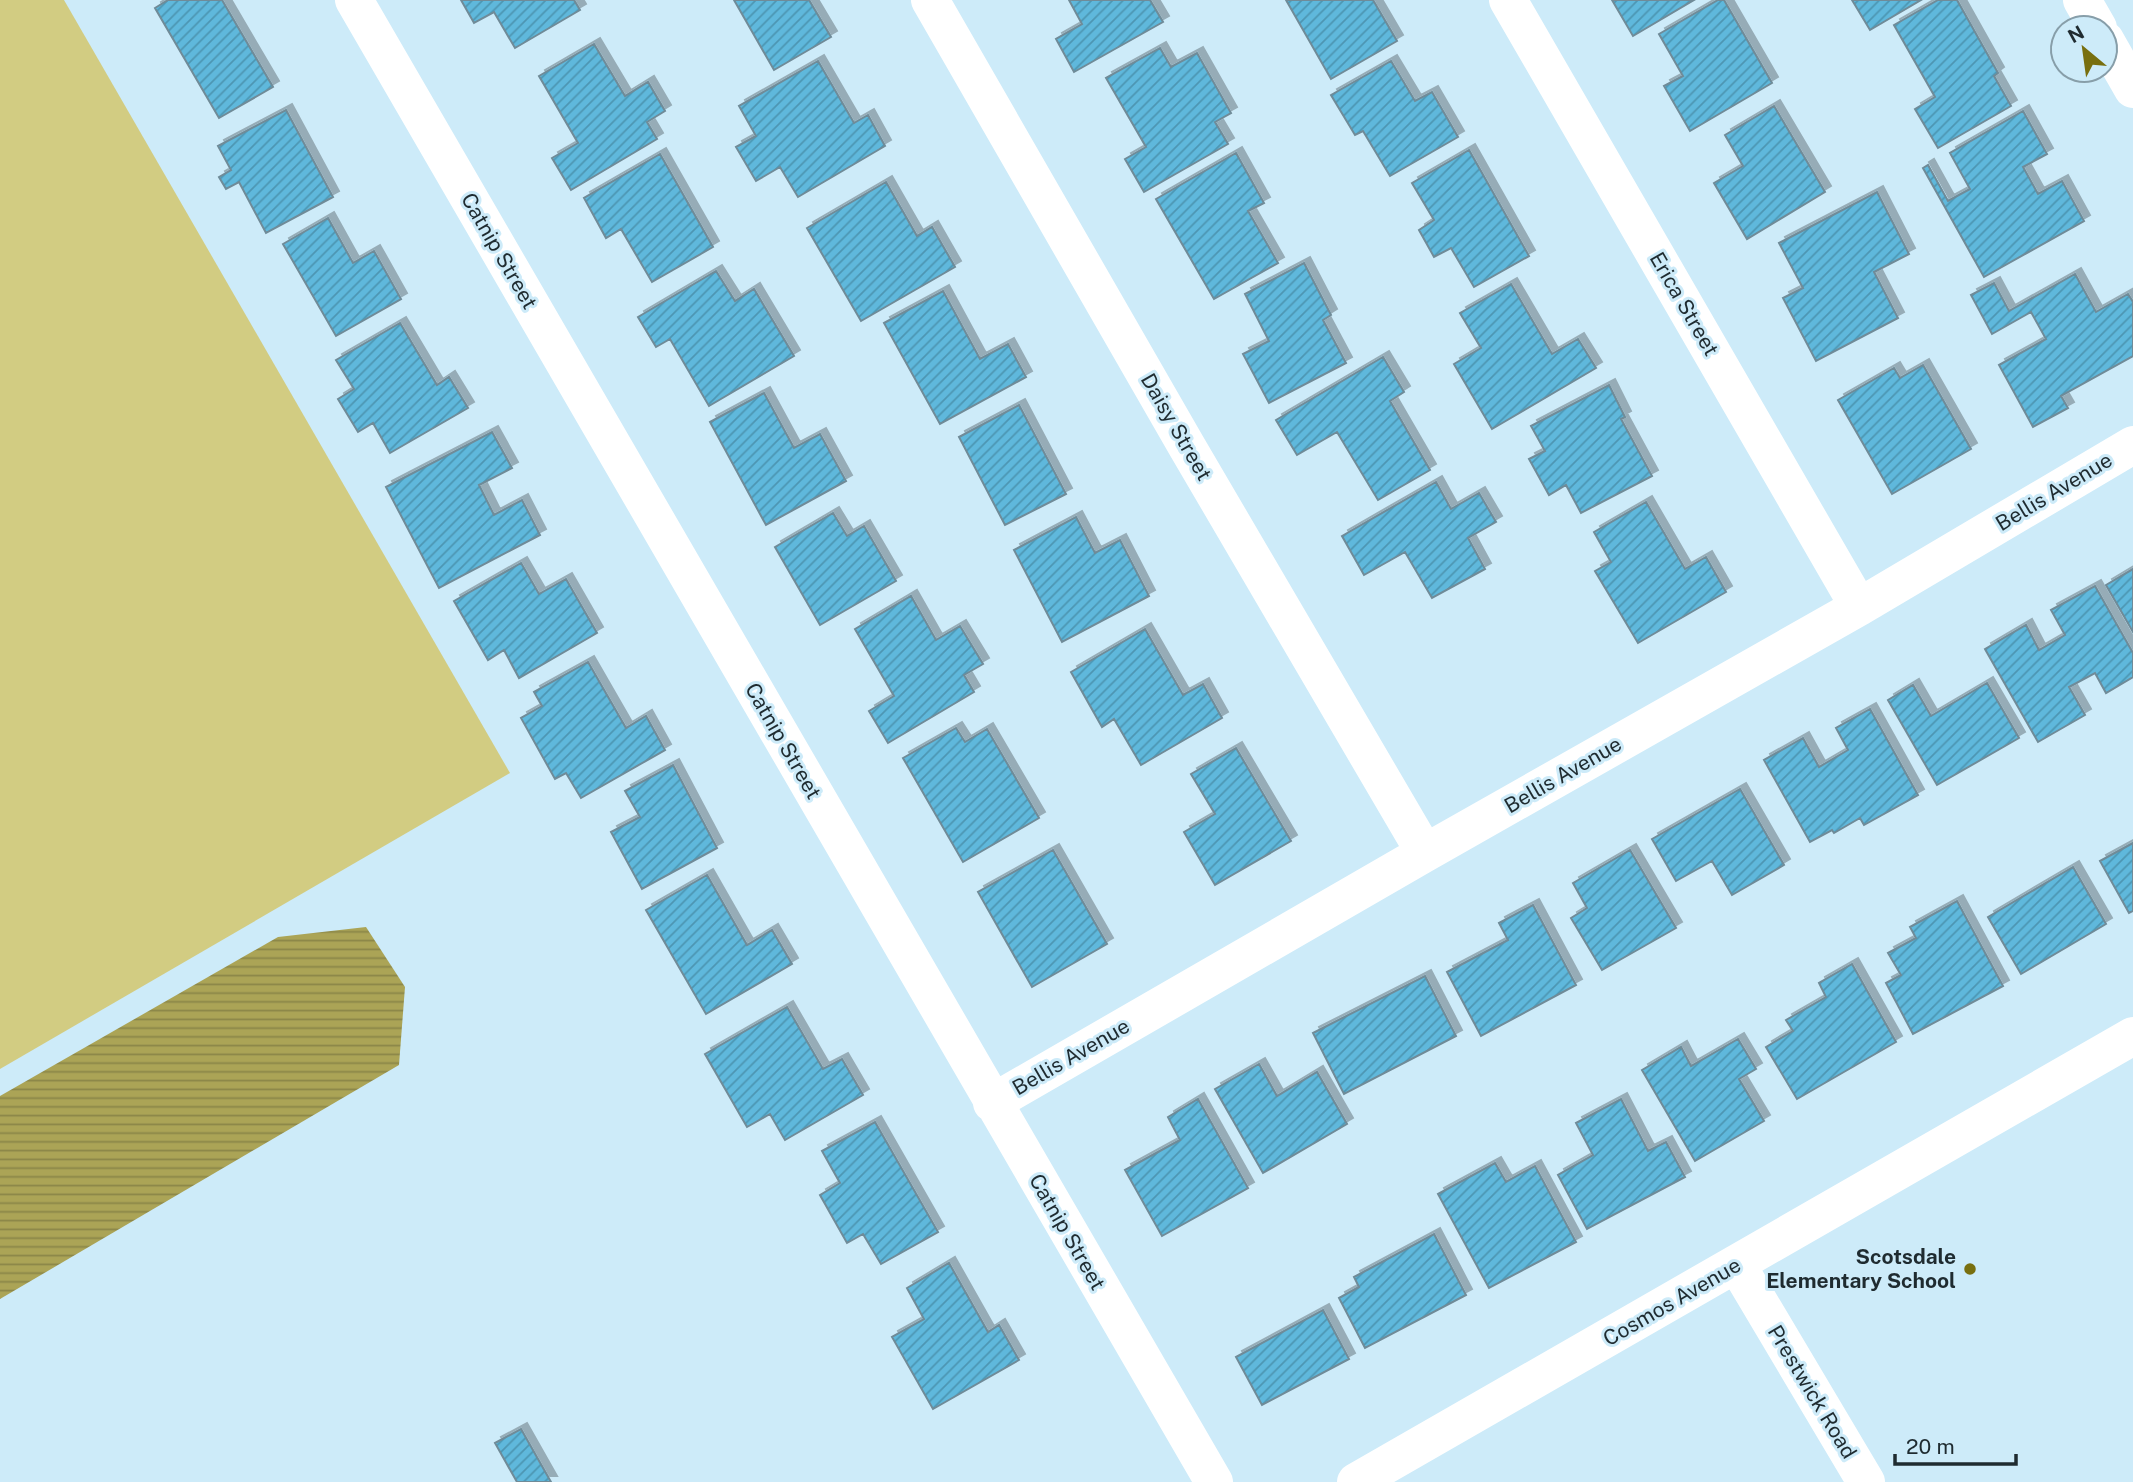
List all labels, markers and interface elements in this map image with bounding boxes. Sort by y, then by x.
north arrow [2049,14,2119,84]
text: N [2064,21,2088,47]
street label: Catnip Street [456,188,543,313]
street label: Erica Street [1645,247,1724,360]
street label: Daisy Street [1136,369,1217,485]
street label: Bellis Avenue [1991,447,2116,536]
street label: Catnip Street [740,678,827,803]
street label: Bellis Avenue [1500,731,1626,818]
street label: Bellis Avenue [1008,1013,1134,1100]
street label: Catnip Street [1024,1169,1111,1294]
place label: Scotsdale Elementary School [1766,1244,1956,1293]
street label: Cosmos Avenue [1599,1252,1745,1351]
marker: Scotsdale Elementary School [1962,1261,1978,1277]
street label: Prestwick Road [1763,1320,1862,1463]
scale bar [1895,1422,2016,1466]
text: 20 m [1906,1434,1955,1459]

